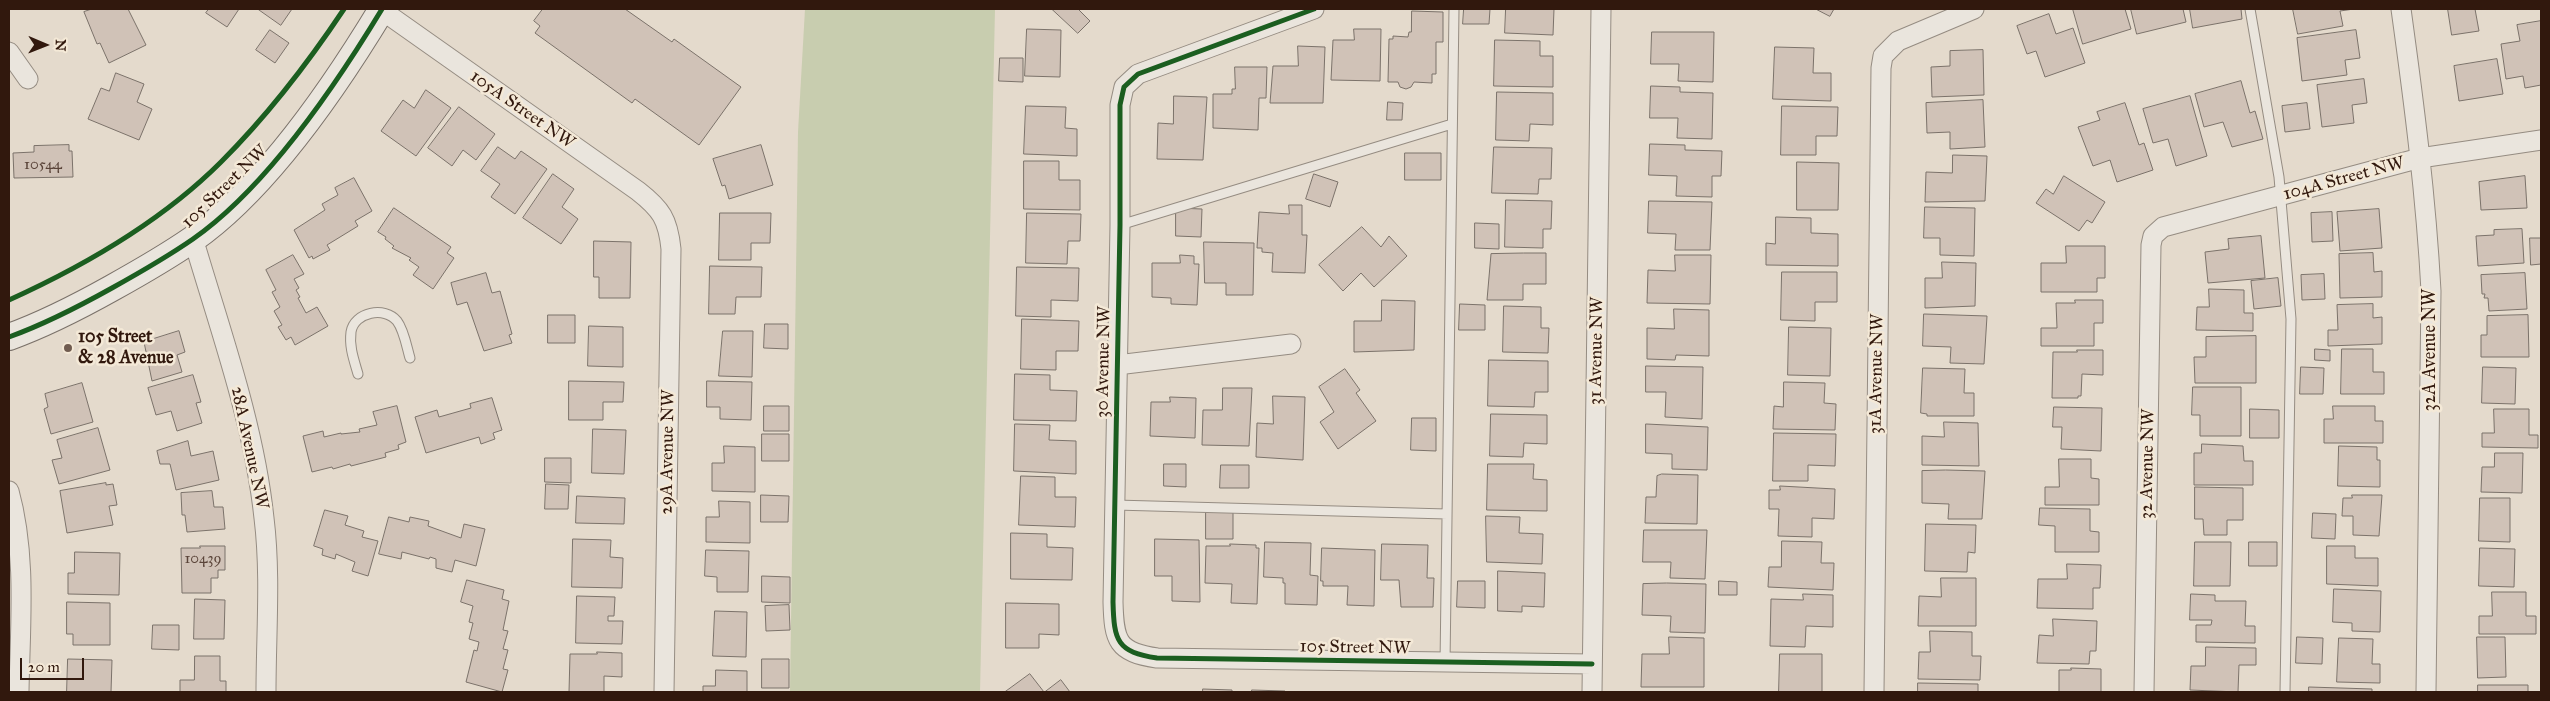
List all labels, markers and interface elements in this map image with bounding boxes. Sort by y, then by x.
north arrow [20,20,70,70]
text: N [52,39,69,51]
street label: 105A Street NW [466,66,578,154]
street label: 105 Street NW [178,141,272,233]
street label: 104A Street NW [2281,152,2407,206]
house number: 10544 [24,156,62,174]
street label: 32A Avenue NW [2420,289,2442,411]
street label: 31 Avenue NW [1585,297,1609,405]
street label: 30 Avenue NW [1092,306,1116,418]
street label: 31A Avenue NW [1865,314,1889,434]
place label: 105 Street & 28 Avenue [78,327,173,369]
marker: 105 Street & 28 Avenue [62,342,74,354]
street label: 28A Avenue NW [225,385,273,511]
street label: 29A Avenue NW [656,389,680,515]
street label: 32 Avenue NW [2136,409,2160,519]
house number: 10439 [184,550,222,568]
street label: 105 Street NW [1299,636,1411,660]
scale bar [22,648,86,680]
text: 20 m [28,658,60,676]

